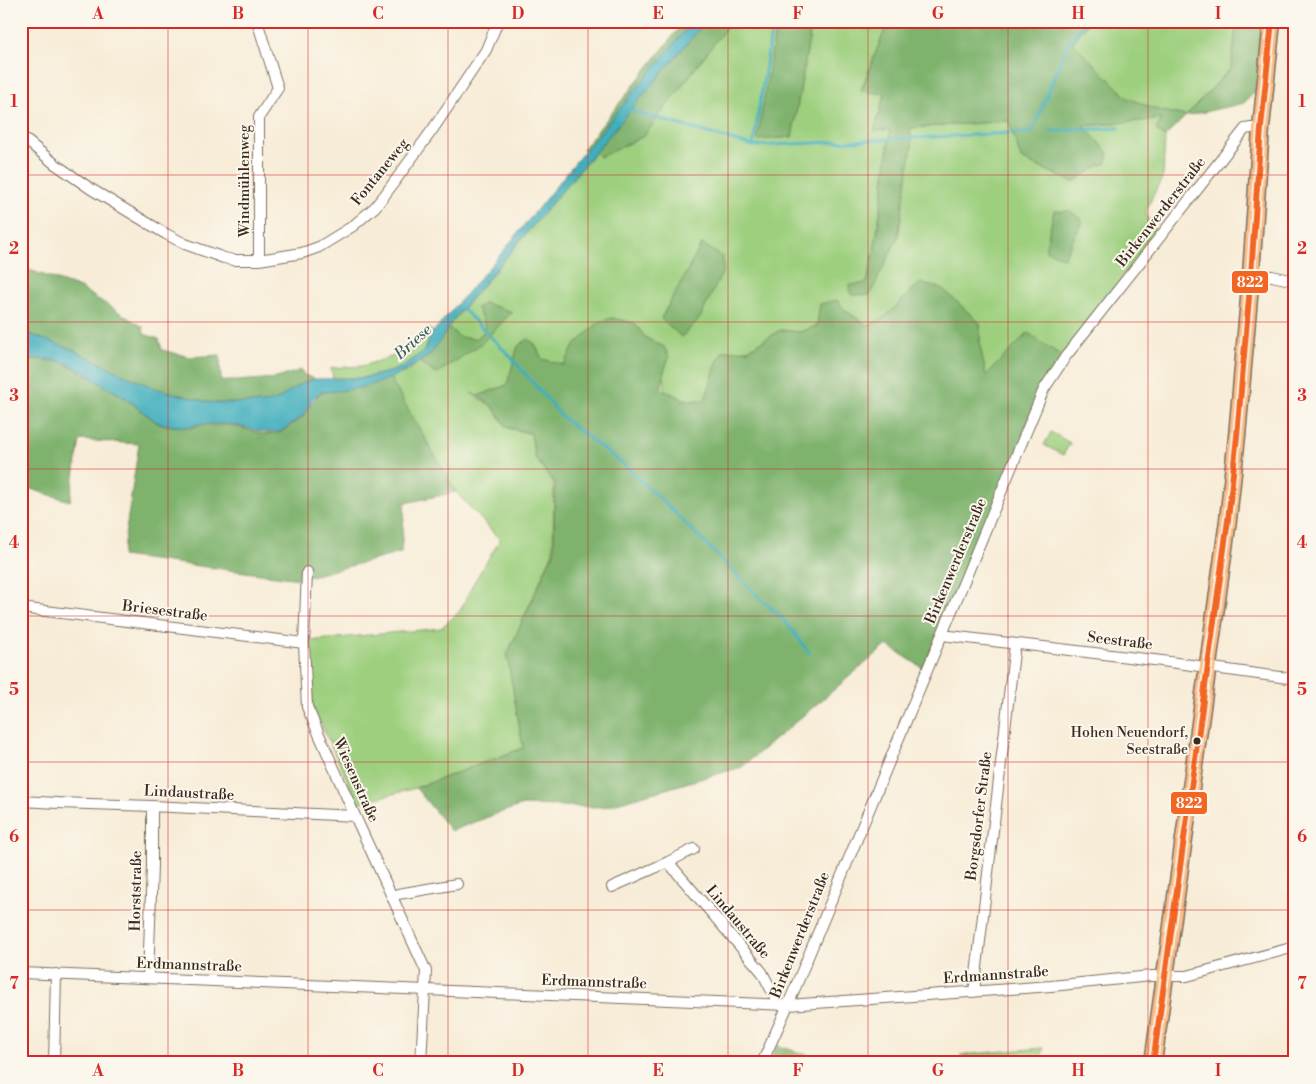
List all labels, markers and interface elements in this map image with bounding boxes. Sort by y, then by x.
text: A [91,4,104,24]
text: B [232,4,244,24]
text: C [372,4,384,24]
text: D [512,4,525,24]
text: E [652,4,664,24]
text: F [792,4,804,24]
text: G [932,4,945,24]
text: H [1071,4,1085,24]
text: I [1215,4,1221,24]
text: 1 [10,92,18,112]
text: 1 [1298,92,1306,112]
street label: Windmühlenweg [235,124,254,238]
street label: Fontaneweg [347,134,413,210]
street label: Birkenwerderstraße [1111,153,1210,272]
text: 2 [9,239,19,259]
text: 2 [1297,239,1307,259]
line badge: 822 [1231,270,1269,294]
text: 822 [1237,274,1263,292]
water label: Briese [389,320,436,365]
text: 3 [9,386,19,406]
text: 3 [1297,386,1307,406]
street label: Birkenwerderstraße [921,495,991,628]
text: 4 [9,533,20,553]
text: 4 [1297,533,1308,553]
street label: Briesestraße [120,596,209,626]
street label: Seestraße [1086,628,1154,654]
text: 5 [9,680,19,700]
text: 5 [1297,680,1307,700]
place label: Hohen Neuendorf, Seestraße [1071,724,1188,759]
street label: Wiesenstraße [328,734,383,825]
marker: Hohen Neuendorf, Seestraße [1192,736,1202,746]
street label: Borgsdorfer Straße [962,750,996,883]
street label: Lindaustraße [143,781,235,805]
line badge: 822 [1170,791,1208,815]
text: 822 [1176,795,1202,813]
text: 6 [9,827,19,847]
text: 6 [1297,827,1307,847]
street label: Horststraße [126,850,146,932]
street label: Birkenwerderstraße [766,869,834,1002]
street label: Lindaustraße [702,881,774,963]
street label: Erdmannstraße [136,954,242,976]
street label: Erdmannstraße [943,962,1049,988]
street label: Erdmannstraße [541,971,647,993]
text: 7 [9,974,19,994]
text: 7 [1297,974,1307,994]
text: A [91,1061,104,1081]
text: B [232,1061,244,1081]
text: C [372,1061,384,1081]
text: D [512,1061,525,1081]
text: E [652,1061,664,1081]
text: F [792,1061,804,1081]
text: G [932,1061,945,1081]
text: H [1071,1061,1085,1081]
text: I [1215,1061,1221,1081]

